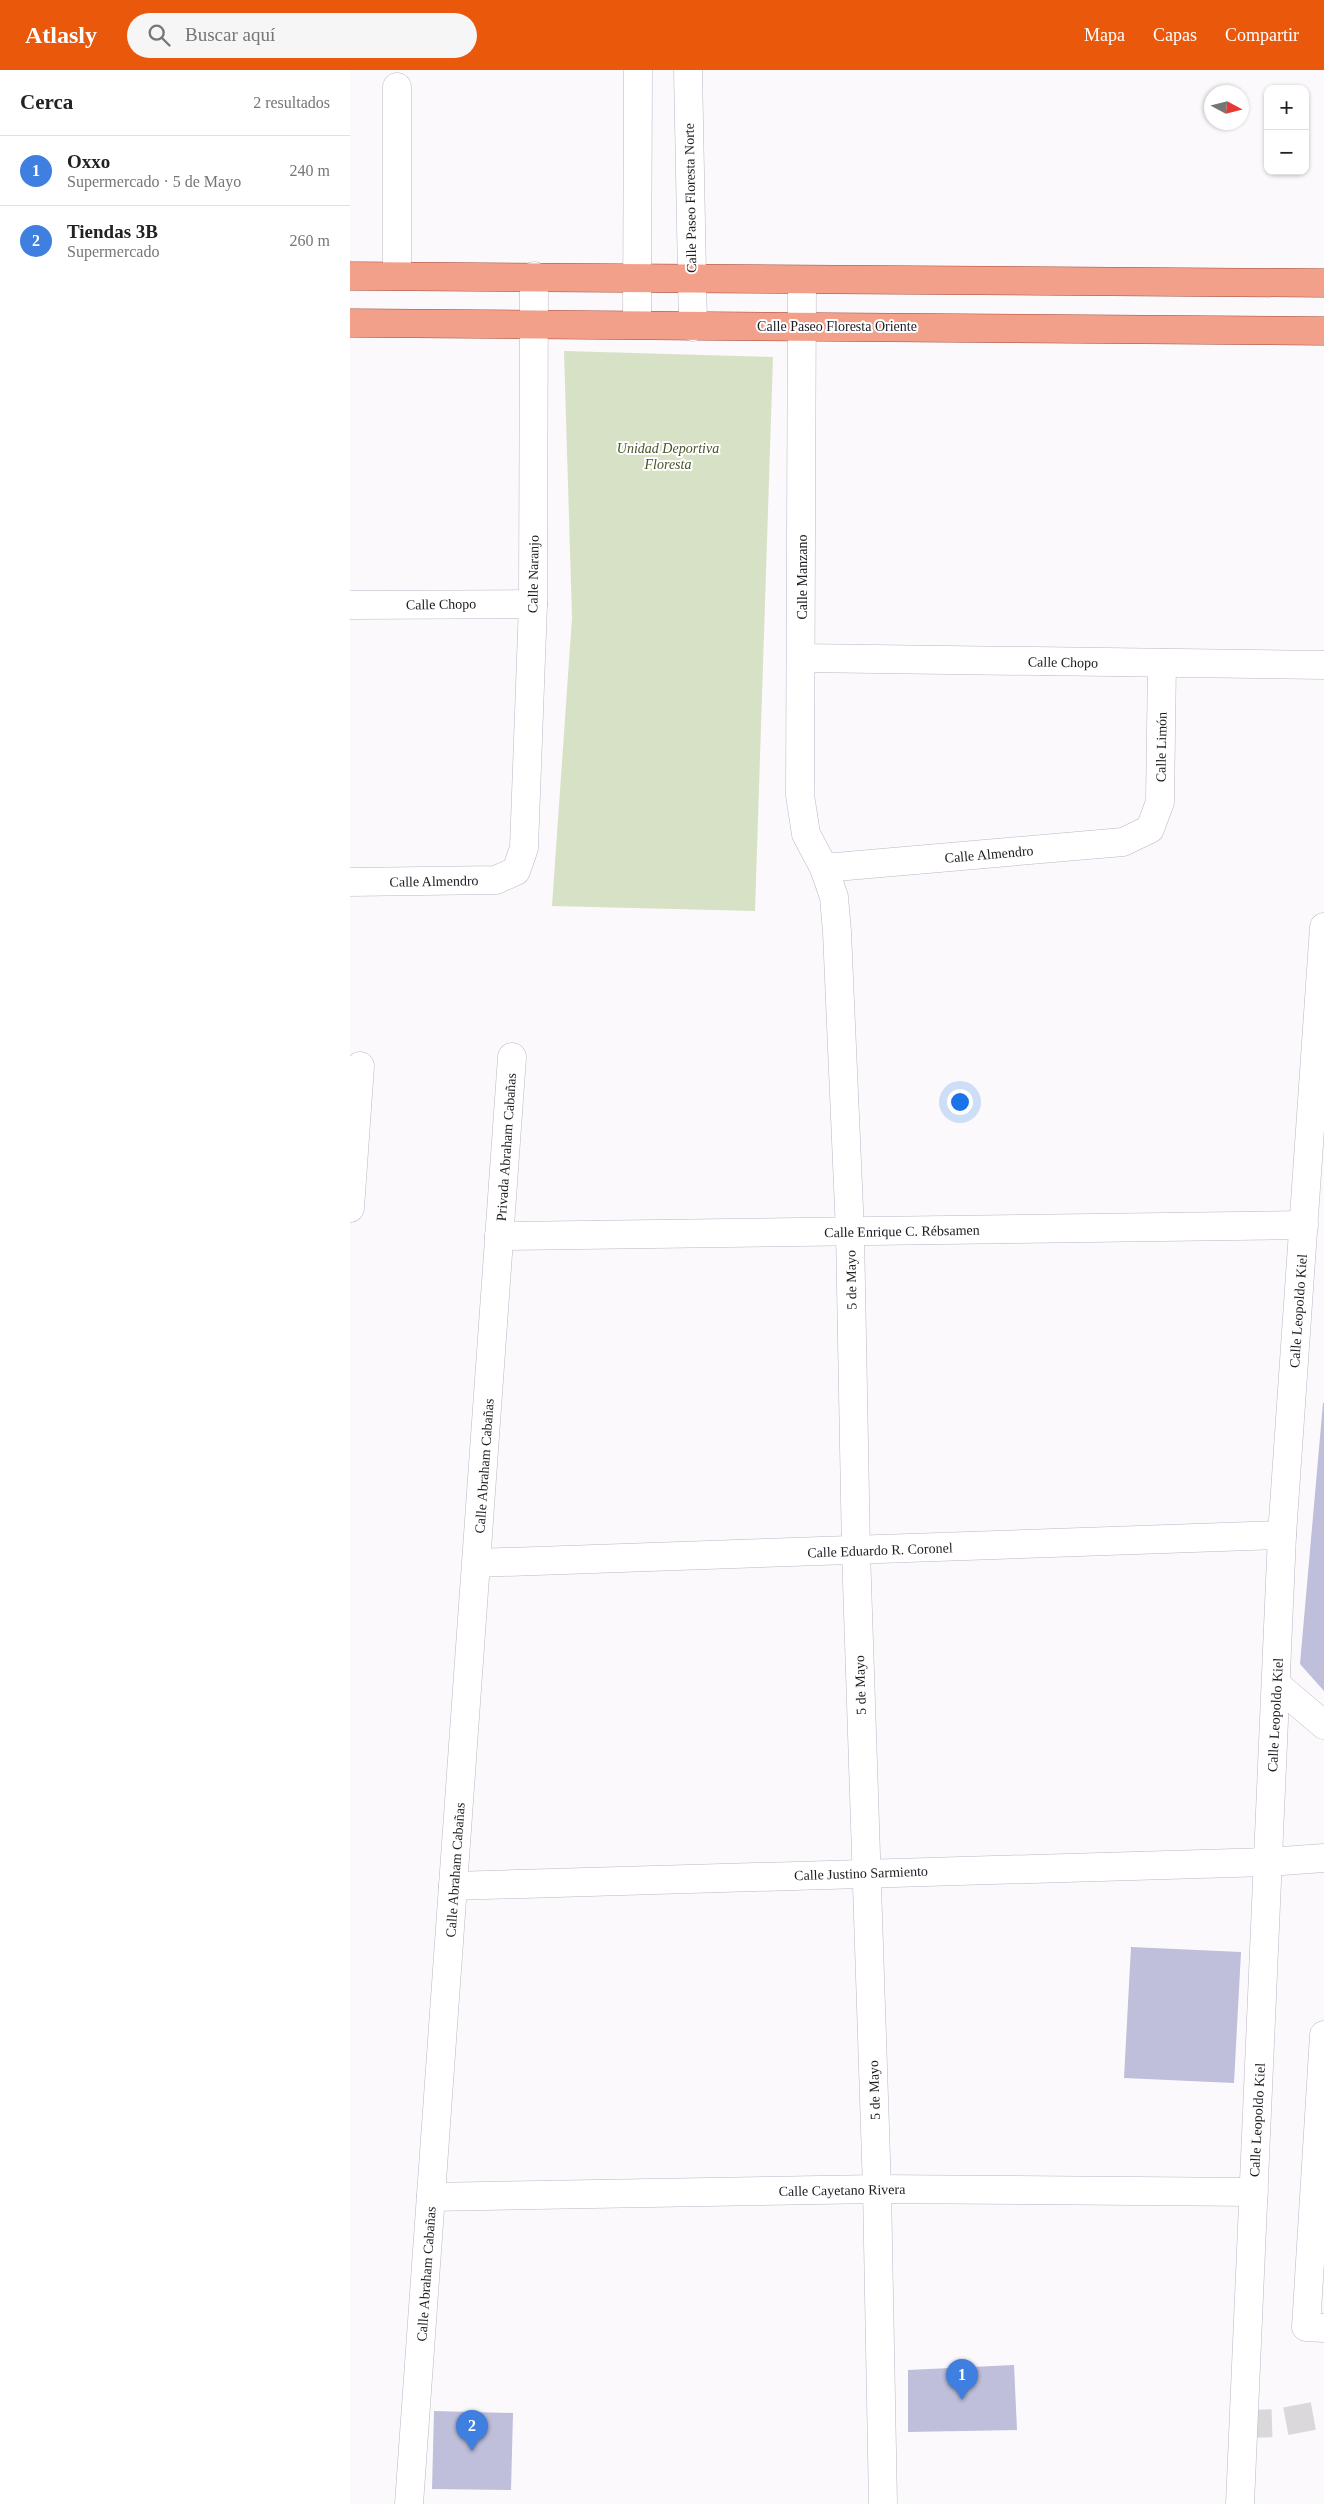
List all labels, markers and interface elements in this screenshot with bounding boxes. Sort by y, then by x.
search box [127,13,477,58]
icon: search [145,21,173,49]
text: Atlasly [25,22,97,48]
text: Buscar aquí [185,24,275,45]
text: Mapa [1084,25,1125,45]
text: Capas [1153,25,1197,45]
text: Compartir [1225,25,1299,45]
north arrow [1204,85,1249,130]
map controls [1264,85,1309,175]
button: + [1264,85,1309,130]
text: Cerca [20,90,73,114]
text: 2 resultados [253,94,330,111]
street label: Calle Paseo Floresta Norte [682,123,699,273]
button: − [1264,130,1309,175]
text: Oxxo [67,151,110,172]
text: 1 [32,162,40,179]
text: 240 m [290,162,330,179]
text: Supermercado · 5 de Mayo [67,173,241,190]
text: Tiendas 3B [67,221,158,242]
text: 2 [32,232,40,249]
text: 260 m [290,232,330,249]
text: Supermercado [67,243,159,260]
street label: Calle Paseo Floresta Oriente [757,319,917,334]
park label: Unidad Deportiva Floresta [617,441,719,472]
street label: Calle Manzano [795,534,810,620]
street label: Calle Naranjo [525,535,542,613]
street label: Calle Chopo [406,596,476,613]
street label: Calle Chopo [1028,654,1098,671]
street label: Calle Limón [1153,712,1170,782]
street label: Calle Almendro [944,843,1034,866]
street label: Calle Almendro [389,873,479,890]
street label: Privada Abraham Cabañas [494,1072,519,1222]
your location [947,1089,973,1115]
street label: Calle Enrique C. Rébsamen [824,1223,980,1240]
street label: 5 de Mayo [843,1250,860,1310]
street label: Calle Leopoldo Kiel [1287,1253,1310,1369]
street label: Calle Abraham Cabañas [472,1398,497,1534]
street label: Calle Eduardo R. Coronel [807,1540,953,1561]
street label: 5 de Mayo [852,1655,869,1715]
street label: Calle Leopoldo Kiel [1265,1657,1286,1772]
street label: Calle Abraham Cabañas [443,1802,468,1938]
street label: Calle Justino Sarmiento [794,1864,928,1883]
street label: 5 de Mayo [866,2060,883,2120]
street label: Calle Leopoldo Kiel [1247,2062,1268,2177]
street label: Calle Cayetano Rivera [779,2182,906,2199]
street label: Calle Abraham Cabañas [414,2206,439,2342]
pin: 1 [946,2359,978,2400]
pin: 2 [456,2410,488,2451]

